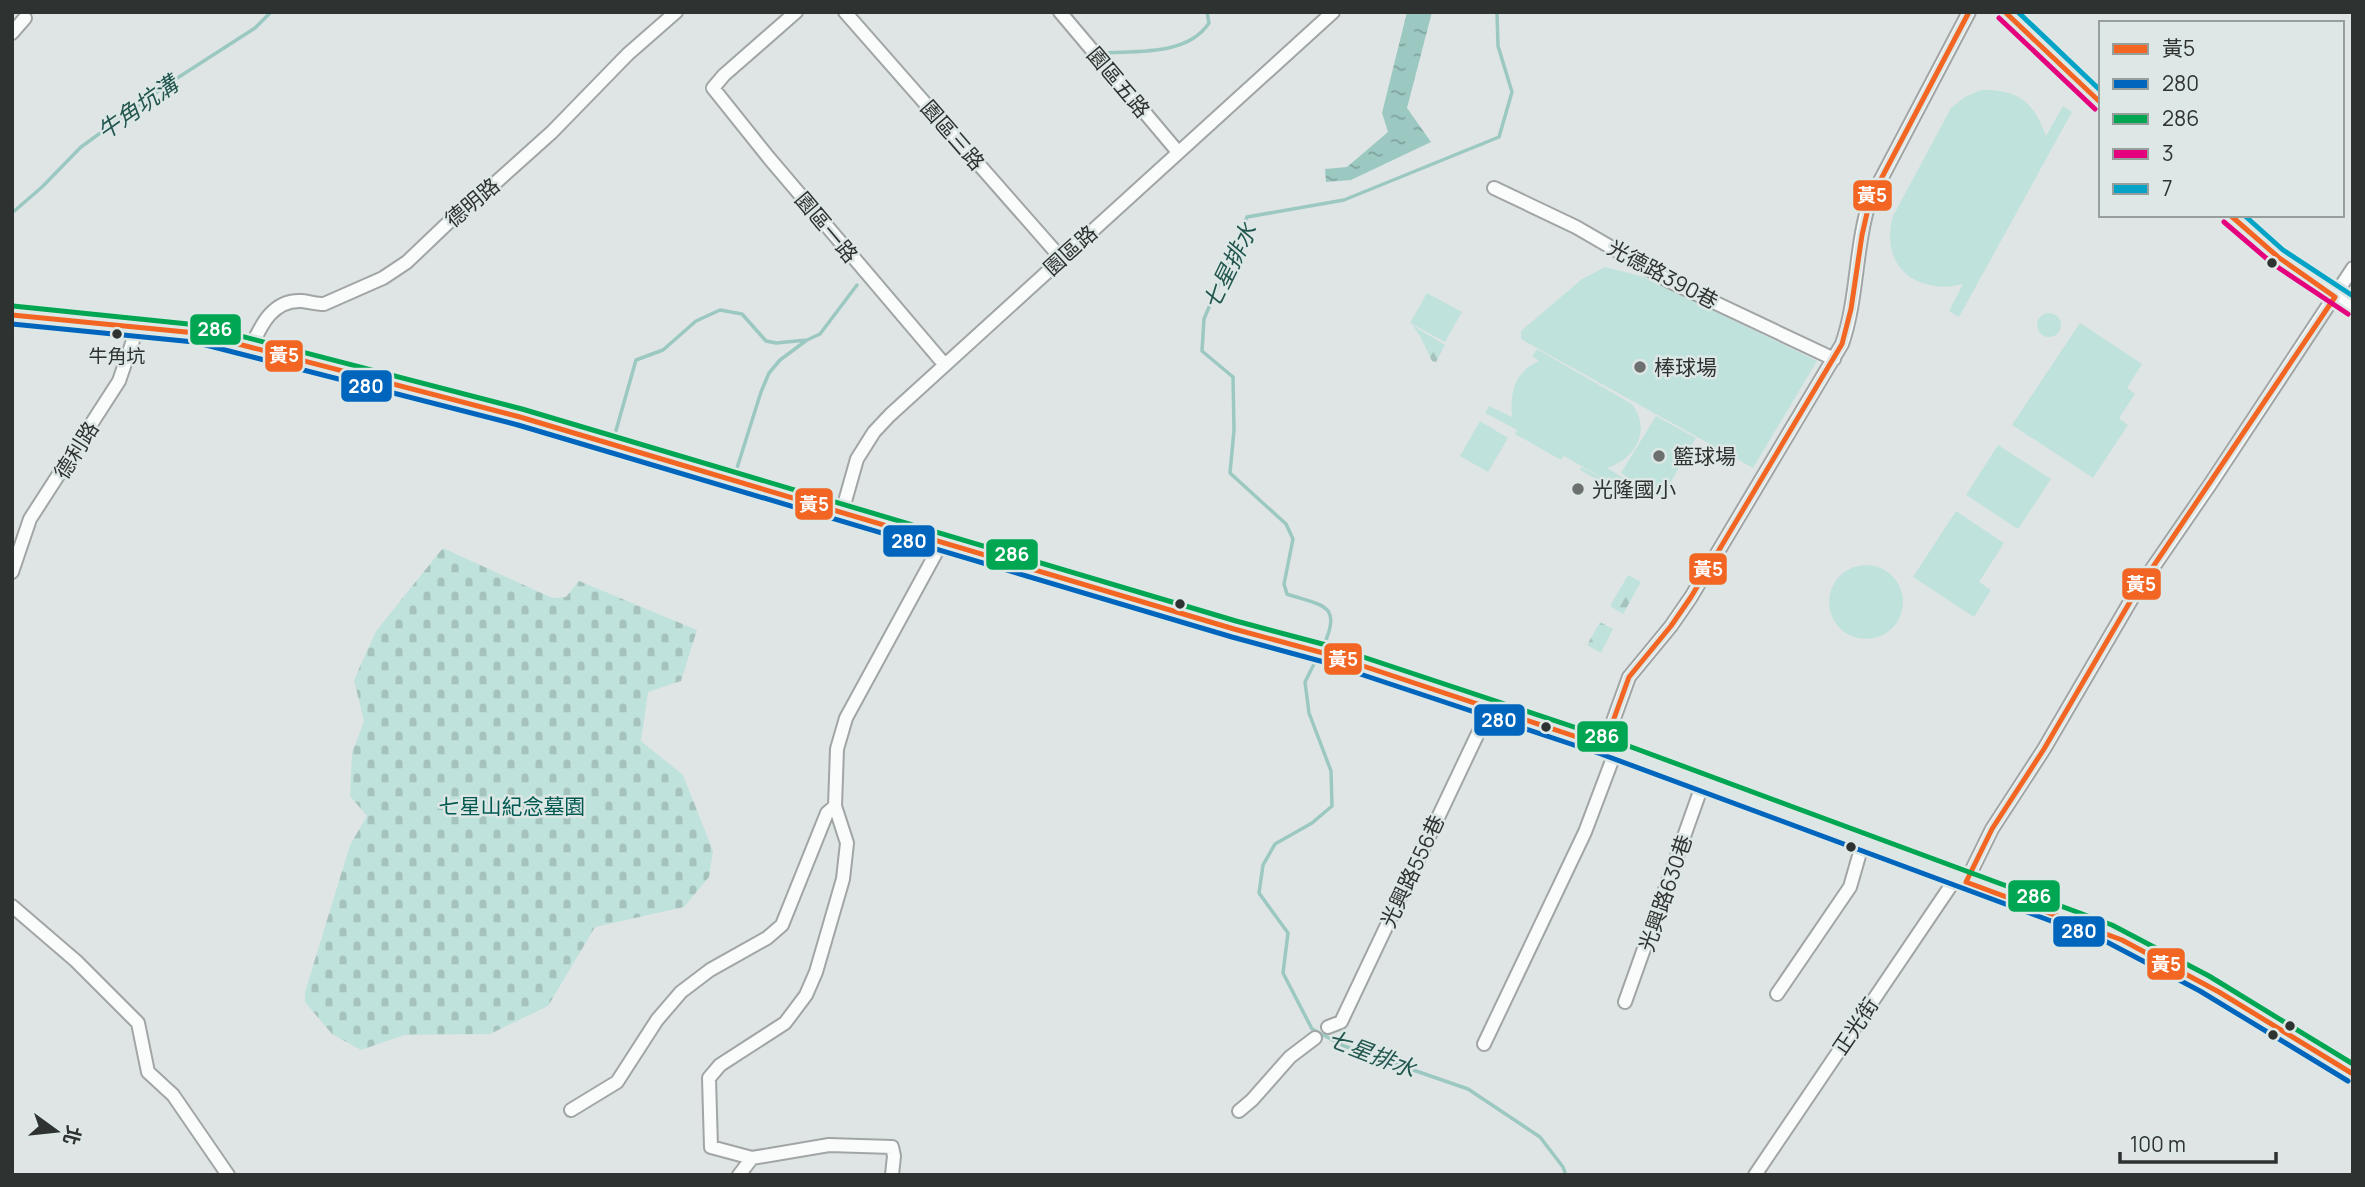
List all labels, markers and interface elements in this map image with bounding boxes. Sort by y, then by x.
legend [2099,21,2344,217]
text: 黃5 [2162,34,2195,62]
street label: 園區五路 [1081,41,1157,123]
water label: 牛角坑溝 [90,66,186,146]
text: 280 [2162,69,2199,97]
street label: 園區三路 [915,94,991,176]
text: 286 [2162,104,2199,132]
text: 3 [2162,139,2174,167]
street label: 德明路 [439,171,505,233]
text: 7 [2162,174,2173,202]
line badge: 黃5 [1852,179,1893,212]
text: 黃5 [1857,182,1887,208]
street label: 園區一路 [789,186,865,268]
water label: 七星排水 [1194,217,1264,314]
street label: 園區路 [1037,219,1103,281]
street label: 光德路390巷 [1603,233,1723,315]
unlabelled marker [2265,256,2279,270]
line badge: 286 [189,313,242,346]
text: 286 [198,316,232,342]
marker: 牛角坑 [110,327,124,341]
line badge: 黃5 [264,339,304,373]
text: 黃5 [269,342,299,368]
place label: 牛角坑 [88,343,146,369]
place label: 棒球場 [1654,353,1717,381]
marker: 棒球場 [1632,359,1648,375]
line badge: 280 [340,369,393,403]
text: 280 [348,373,384,399]
street label: 德利路 [47,416,105,484]
place label: 籃球場 [1673,442,1736,470]
marker: 籃球場 [1651,448,1667,464]
place label: 光隆國小 [1592,475,1676,503]
marker: 光隆國小 [1570,481,1586,497]
line badge: 黃5 [794,487,834,521]
text: 黃5 [799,491,829,517]
line badge: 280 [882,524,936,558]
text: 280 [891,528,927,554]
line badge: 286 [985,538,1039,571]
text: 286 [995,541,1029,567]
line badge: 黃5 [1688,552,1728,586]
text: 黃5 [1693,556,1723,582]
line badge: 黃5 [2121,567,2162,601]
text: 黃5 [2126,571,2156,597]
unlabelled marker [1173,597,1187,611]
line badge: 黃5 [1323,642,1363,676]
text: 黃5 [1328,646,1358,672]
line badge: 280 [1473,703,1526,737]
text: 280 [1481,707,1517,733]
unlabelled marker [1539,720,1553,734]
line badge: 286 [1576,720,1629,753]
text: 286 [1585,723,1619,749]
park label: 七星山紀念墓園 [439,792,586,820]
street label: 光興路556巷 [1374,810,1450,932]
street label: 光興路630巷 [1632,831,1698,955]
unlabelled marker [1844,840,1858,854]
line badge: 286 [2007,879,2061,913]
text: 286 [2017,883,2051,909]
line badge: 280 [2052,915,2106,948]
text: 280 [2061,918,2097,944]
line badge: 黃5 [2146,947,2186,981]
text: 黃5 [2151,951,2181,977]
street label: 正光街 [1826,992,1884,1060]
unlabelled marker [2283,1019,2297,1033]
water label: 七星排水 [1323,1022,1422,1085]
unlabelled marker [2266,1028,2280,1042]
north arrow [21,1096,91,1166]
scale bar [2120,1120,2276,1164]
text: 北 [57,1123,87,1148]
text: 100 m [2130,1130,2186,1158]

